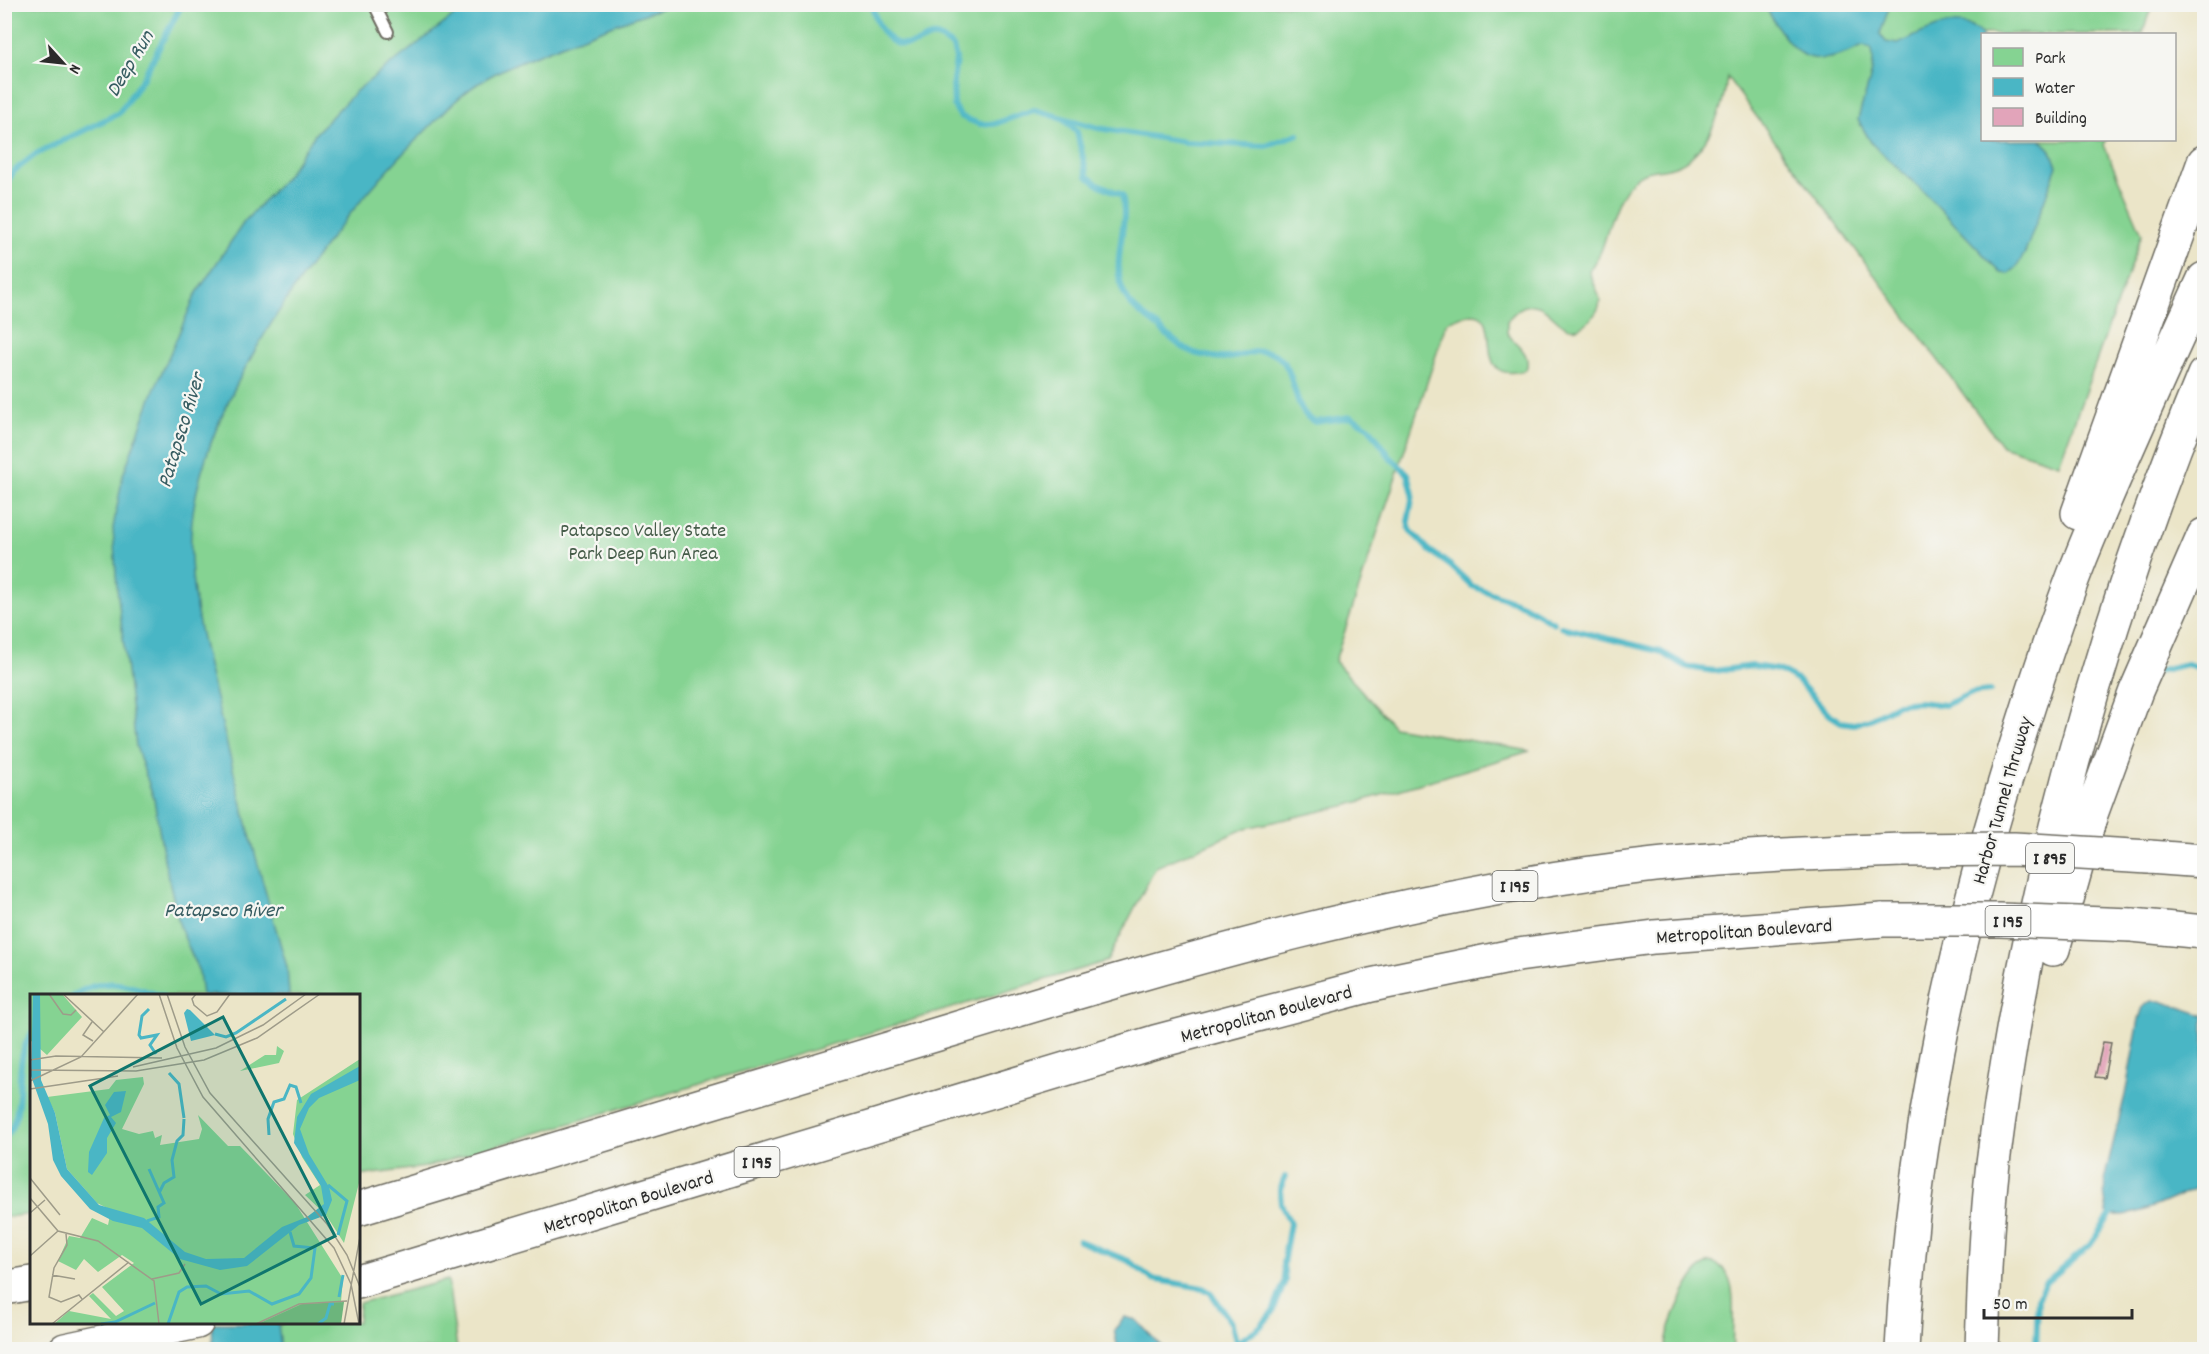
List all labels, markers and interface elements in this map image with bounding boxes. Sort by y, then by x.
water label: Deep Run [100,25,164,103]
north arrow [33,33,93,93]
legend [1981,33,2176,141]
text: Park [2035,47,2066,72]
text: N [62,60,86,78]
text: Water [2035,77,2075,102]
text: Building [2035,107,2087,132]
water label: Patapsco River [151,368,215,492]
park label: Patapsco Valley State Park Deep Run Area [560,518,726,569]
street label: Harbor Tunnel Thruway [1967,713,2041,888]
road number: I 895 [2026,843,2074,873]
road number: I 195 [1492,871,1538,901]
water label: Patapsco River [164,897,284,927]
road number: I 195 [1986,906,2030,936]
street label: Metropolitan Boulevard [1655,913,1833,953]
street label: Metropolitan Boulevard [1178,980,1356,1052]
inset map [30,994,360,1324]
road number: I 195 [734,1147,780,1177]
street label: Metropolitan Boulevard [540,1165,717,1243]
scale bar [1984,1282,2132,1320]
text: 50 m [1993,1293,2028,1318]

